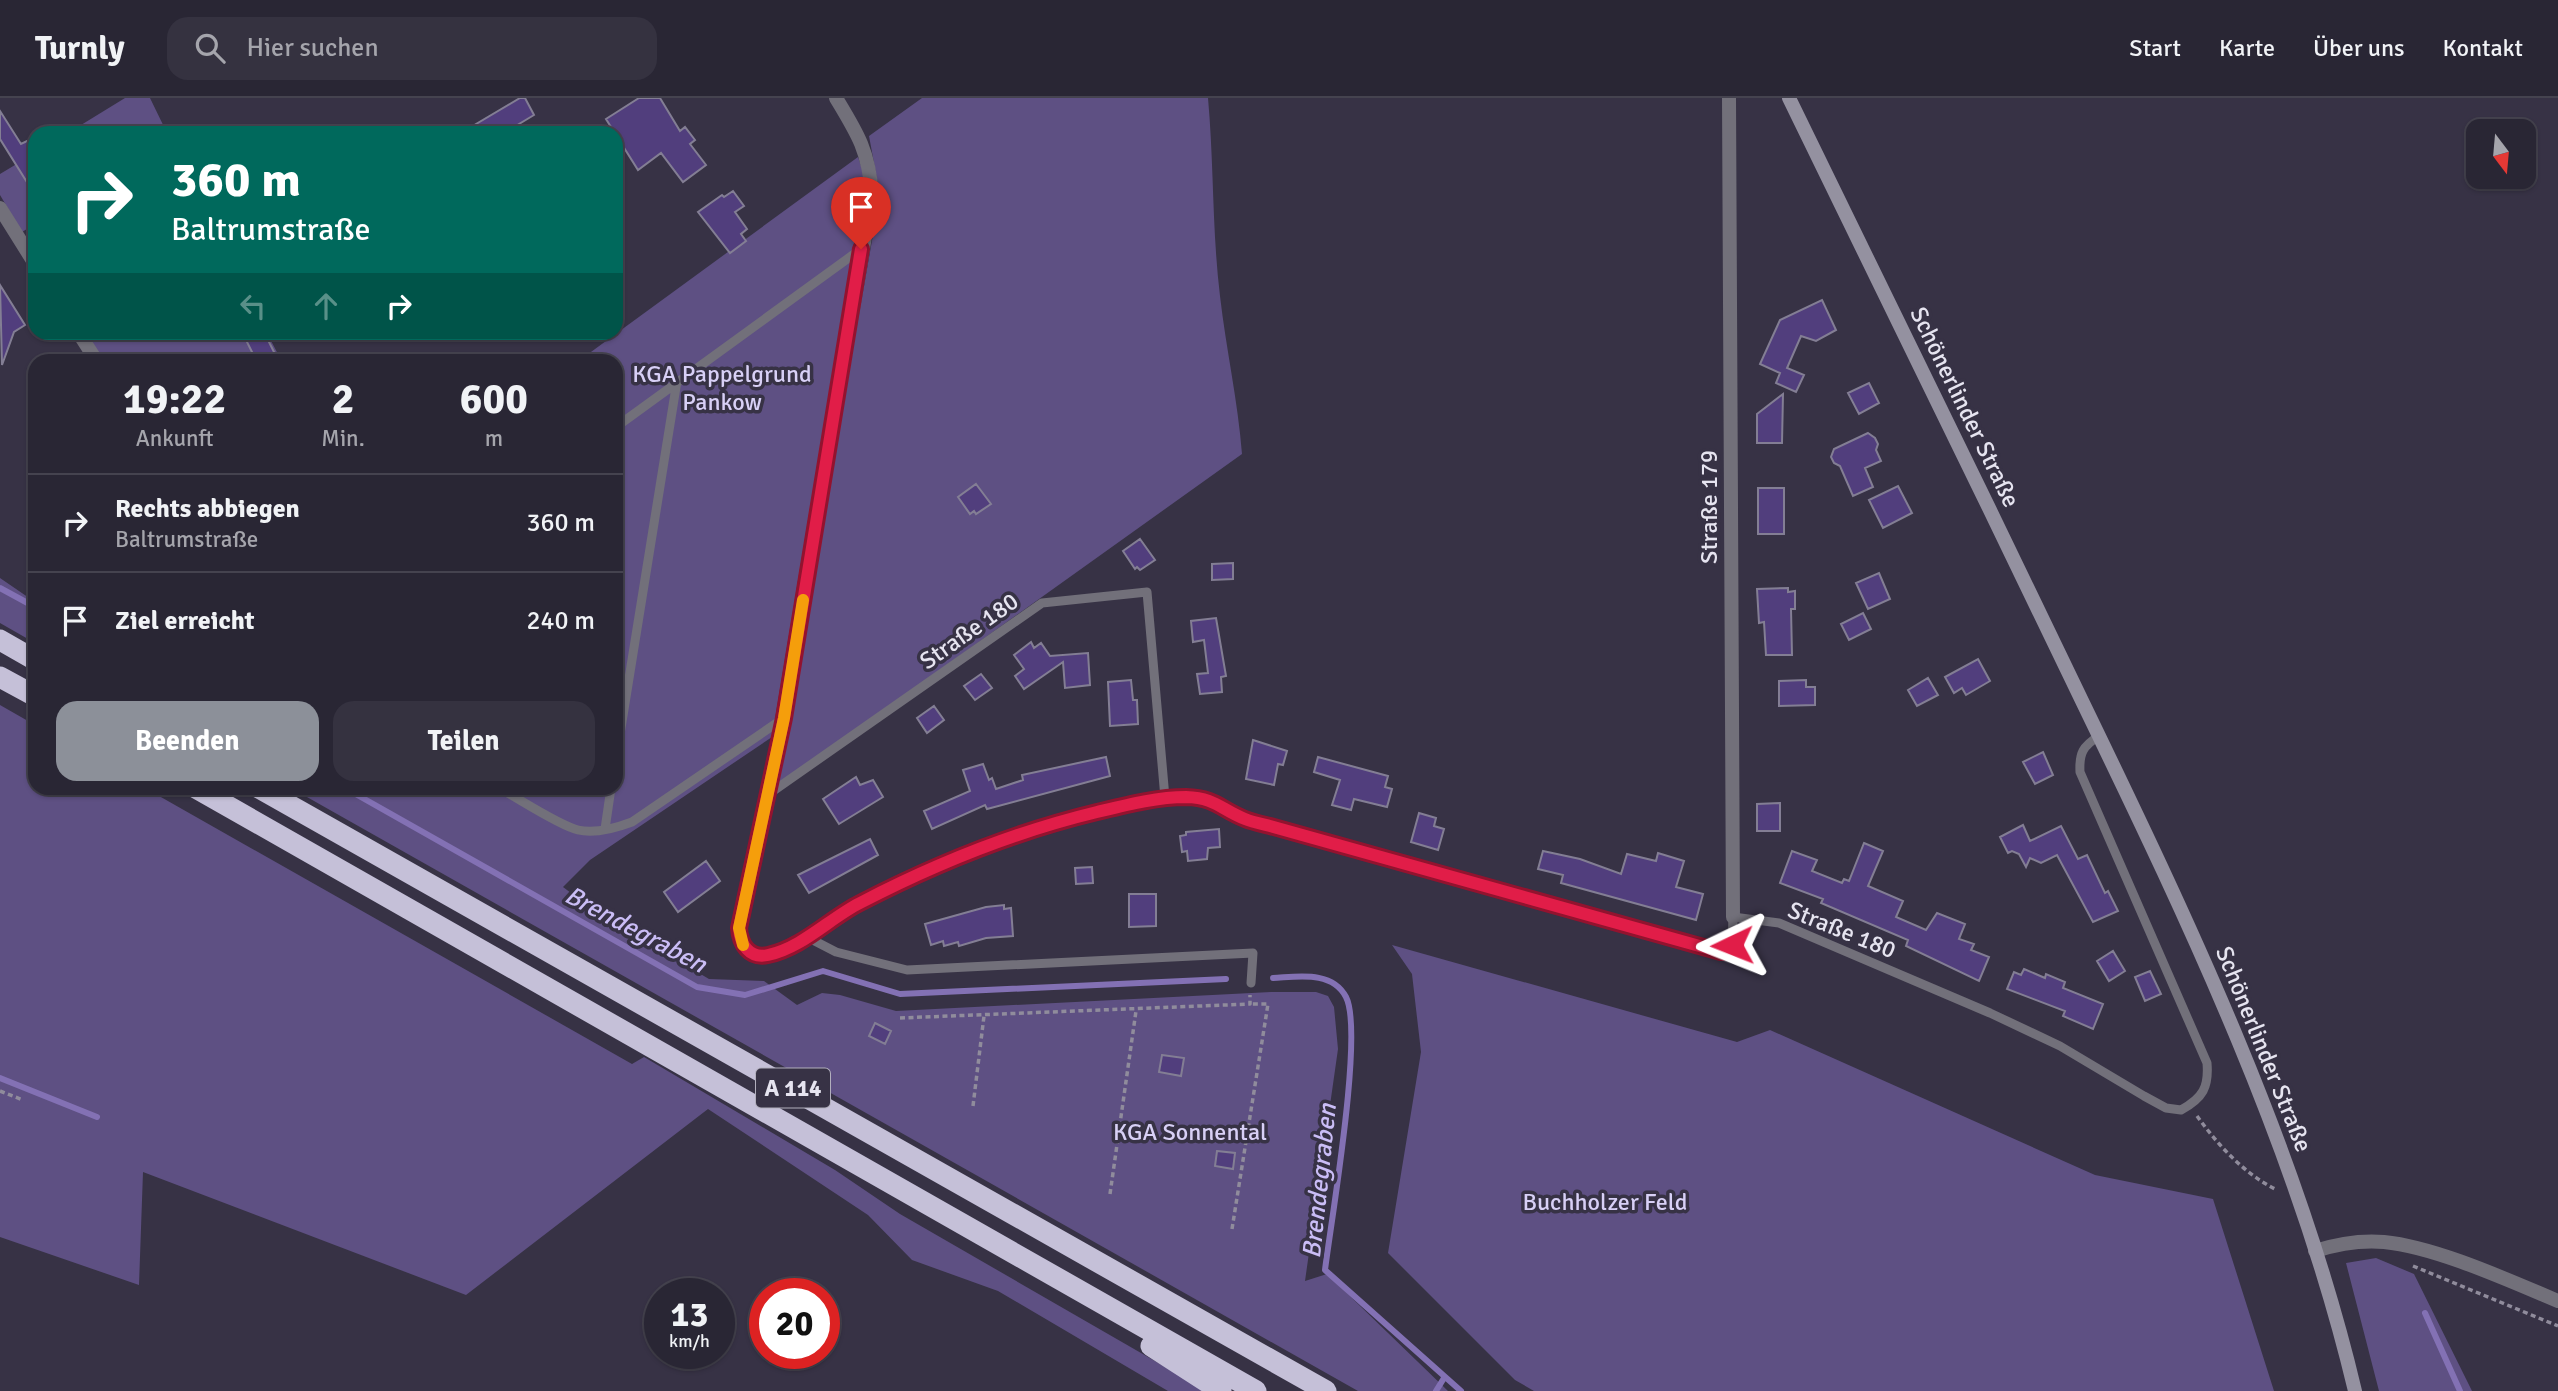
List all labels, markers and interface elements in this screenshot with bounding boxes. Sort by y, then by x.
search box [167,17,657,80]
text: Turnly [35,28,125,69]
icon: search [191,29,229,67]
text: Hier suchen [247,32,379,64]
text: Start [2129,33,2181,63]
text: Karte [2219,33,2275,63]
text: Über uns [2313,33,2405,63]
text: Kontakt [2443,33,2523,63]
north arrow [2466,119,2536,189]
map controls [2466,119,2536,189]
text: 360 m [171,150,301,210]
icon: right [56,154,147,245]
pin [831,177,891,249]
icon: arrive [842,188,880,226]
text: Baltrumstraße [171,210,370,249]
icon: left [234,287,272,325]
icon: ahead [307,287,345,325]
icon: right [380,287,418,325]
street label: Schönerlinder Straße [1903,302,2027,512]
park label: KGA Pappelgrund Pankow [632,359,812,417]
text: 19:22 [123,374,226,425]
text: 2 [332,374,354,425]
text: 600 [460,374,528,425]
text: Ankunft [136,424,214,453]
text: Min. [321,424,365,453]
text: m [485,424,503,453]
street label: Straße 179 [1694,450,1724,564]
text: Rechts abbiegen [115,493,300,525]
icon: right [56,504,94,542]
text: 360 m [526,507,595,539]
text: Baltrumstraße [115,525,258,554]
street label: Straße 180 [914,586,1024,676]
icon: arrive [56,602,94,640]
text: Ziel erreicht [115,605,255,637]
text: 240 m [526,605,595,637]
button: Beenden [56,701,319,781]
button: Teilen [333,701,595,781]
water label: Brendegraben [559,879,712,981]
street label: Straße 180 [1784,895,1900,965]
position arrow [1695,908,1769,982]
street label: Schönerlinder Straße [2209,942,2319,1156]
road number: A 114 [756,1068,830,1107]
water label: Brendegraben [1296,1101,1344,1260]
park label: KGA Sonnental [1113,1117,1267,1147]
park label: Buchholzer Feld [1523,1187,1687,1217]
speed limit sign: 20 [749,1278,840,1369]
text: 13 [671,1293,708,1336]
text: km/h [669,1330,710,1352]

